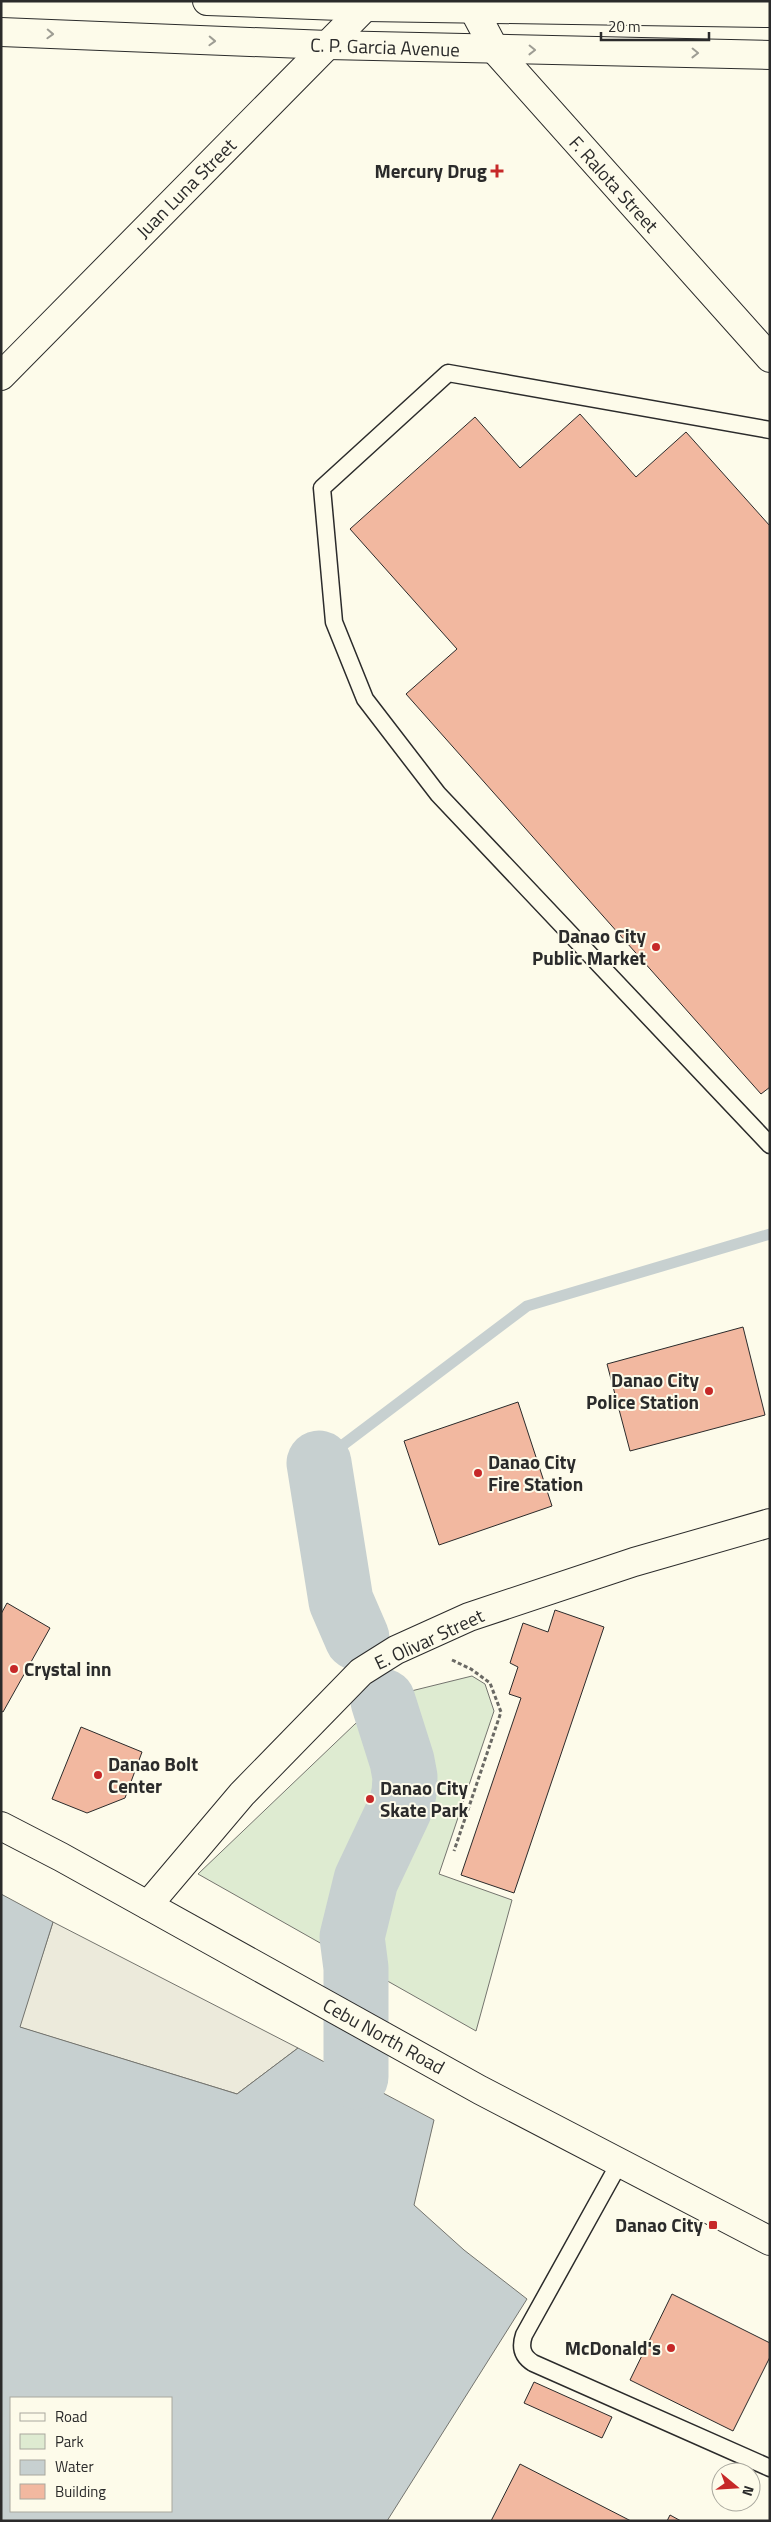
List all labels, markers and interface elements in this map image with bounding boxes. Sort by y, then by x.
scale bar [601,10,708,42]
text: 20 m [608,15,641,38]
one-way arrow [46,29,54,39]
street label: C. P. Garcia Avenue [310,29,460,64]
one-way arrow [209,35,217,46]
one-way arrow [528,45,536,55]
one-way arrow [691,48,699,58]
street label: F. Ralota Street [563,129,666,239]
street label: Juan Luna Street [129,131,243,244]
place label: Mercury Drug [374,156,487,185]
marker: Mercury Drug [491,165,503,177]
place label: Danao City Public Market [532,921,646,972]
marker: Danao City Public Market [650,941,662,953]
place label: Danao City Police Station [586,1365,699,1416]
marker: Danao City Police Station [703,1385,715,1397]
place label: Danao City Fire Station [488,1447,583,1498]
marker: Danao City Fire Station [472,1467,484,1479]
street label: E. Olivar Street [369,1600,489,1677]
place label: Crystal inn [24,1654,112,1683]
marker: Crystal inn [8,1663,20,1675]
place label: Danao Bolt Center [108,1749,198,1800]
marker: Danao Bolt Center [92,1769,104,1781]
place label: Danao City Skate Park [380,1773,468,1824]
marker: Danao City Skate Park [364,1793,376,1805]
street label: Cebu North Road [318,1990,451,2081]
place label: Danao City [615,2210,703,2239]
marker: Danao City [707,2219,719,2231]
place label: McDonald's [565,2333,661,2362]
marker: McDonald's [665,2342,677,2354]
legend [10,2397,172,2512]
text: Road [55,2405,87,2428]
text: Park [55,2430,84,2453]
text: Water [55,2455,94,2478]
north arrow [711,2462,761,2512]
text: Building [55,2480,106,2503]
text: N [737,2483,760,2499]

